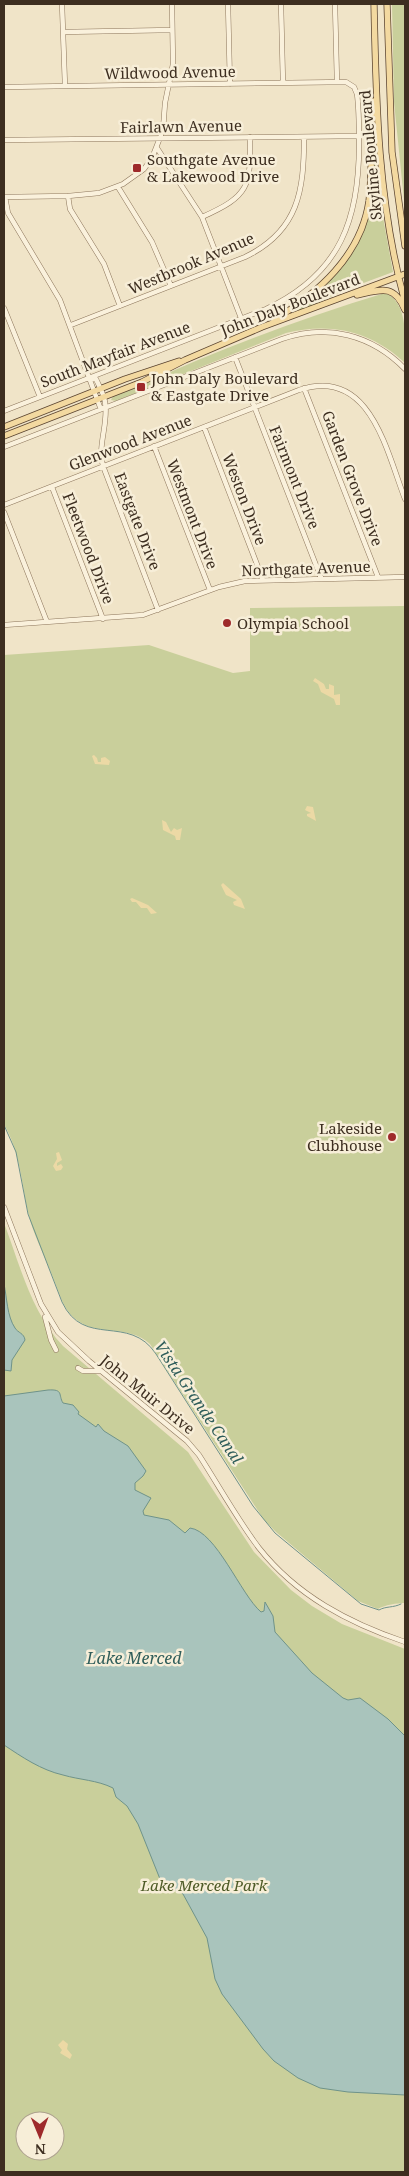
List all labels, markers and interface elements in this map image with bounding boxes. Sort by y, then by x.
street label: Wildwood Avenue [104,61,236,83]
street label: Skyline Boulevard [354,89,386,221]
street label: Fairlawn Avenue [120,115,242,137]
place label: Southgate Avenue & Lakewood Drive [147,149,279,186]
marker: Southgate Avenue & Lakewood Drive [131,162,143,174]
street label: Westbrook Avenue [125,227,257,299]
street label: John Daly Boulevard [217,268,362,340]
street label: South Mayfair Avenue [37,316,193,392]
place label: John Daly Boulevard & Eastgate Drive [150,368,299,405]
marker: John Daly Boulevard & Eastgate Drive [135,381,147,393]
street label: Garden Grove Drive [318,407,388,549]
street label: Glenwood Avenue [66,409,194,475]
street label: Fairmont Drive [265,422,325,532]
street label: Weston Drive [218,450,272,548]
street label: Westmont Drive [163,456,223,572]
street label: Eastgate Drive [110,469,166,573]
street label: Fleetwood Drive [59,489,119,607]
street label: Northgate Avenue [241,556,371,580]
place label: Olympia School [237,613,349,633]
marker: Olympia School [221,617,233,629]
place label: Lakeside Clubhouse [307,1118,382,1155]
marker: Lakeside Clubhouse [386,1131,398,1143]
water label: Vista Grande Canal [150,1336,248,1468]
street label: John Muir Drive [96,1349,199,1438]
water label: Lake Merced [85,1647,182,1669]
park label: Lake Merced Park [140,1875,268,1895]
north arrow [15,2111,65,2161]
text: N [35,2140,46,2159]

